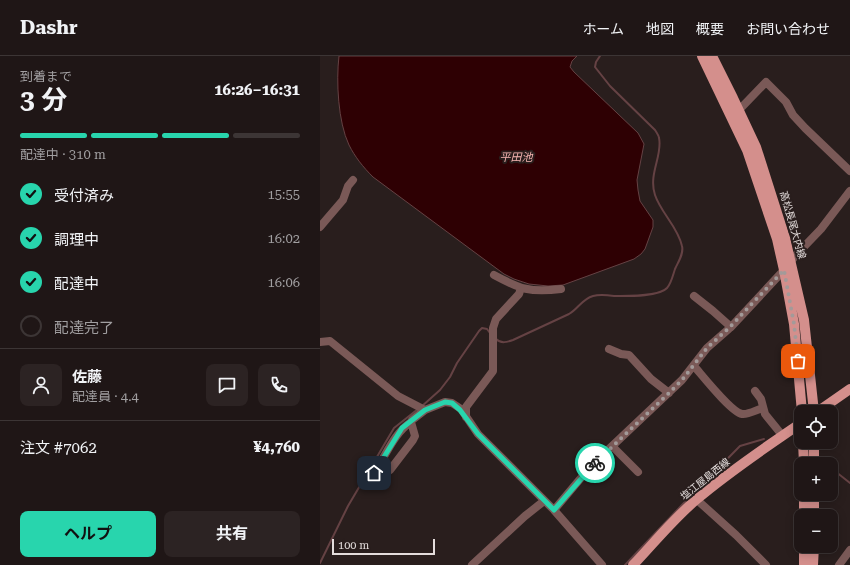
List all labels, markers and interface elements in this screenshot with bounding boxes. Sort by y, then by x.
text: Dashr [20,16,78,39]
text: ホーム [582,21,624,37]
text: 地図 [646,21,674,37]
text: 概要 [696,21,724,37]
text: お問い合わせ [746,21,830,37]
text: 到着まで [20,69,72,84]
text: 16:26–16:31 [214,81,300,99]
text: 3 分 [20,85,67,115]
text: 配達中 · 310 m [20,147,106,162]
water label: 平田池 [500,151,533,164]
icon: check [20,183,42,205]
text: 受付済み [54,187,114,205]
text: 15:55 [268,187,300,202]
street label: 高松長尾大内線 [778,190,808,260]
icon: check [20,227,42,249]
text: 調理中 [54,231,99,249]
text: 16:02 [268,231,300,246]
icon: check [20,271,42,293]
text: 配達中 [54,275,99,293]
text: 16:06 [268,275,300,290]
text: 配達完了 [54,319,114,337]
pin [781,344,815,378]
icon: bag [787,350,809,372]
button: person [20,364,62,406]
button: chat [206,364,248,406]
button: phone [258,364,300,406]
text: 佐藤 [72,368,102,386]
text: 配達員 · 4.4 [72,389,139,404]
map controls [794,405,838,553]
button: locate [794,405,838,449]
text: ¥4,760 [253,438,300,456]
text: 注文 #7062 [20,439,97,457]
courier [575,443,615,483]
icon: bike [584,452,606,474]
pin [357,456,391,490]
street label: 塩江屋島西線 [678,456,732,502]
button: + [794,457,838,501]
icon: home [363,462,385,484]
button: − [794,509,838,553]
button: ヘルプ [20,511,156,557]
button: 共有 [164,511,300,557]
scale bar [332,537,435,556]
text: 100 m [338,539,369,552]

